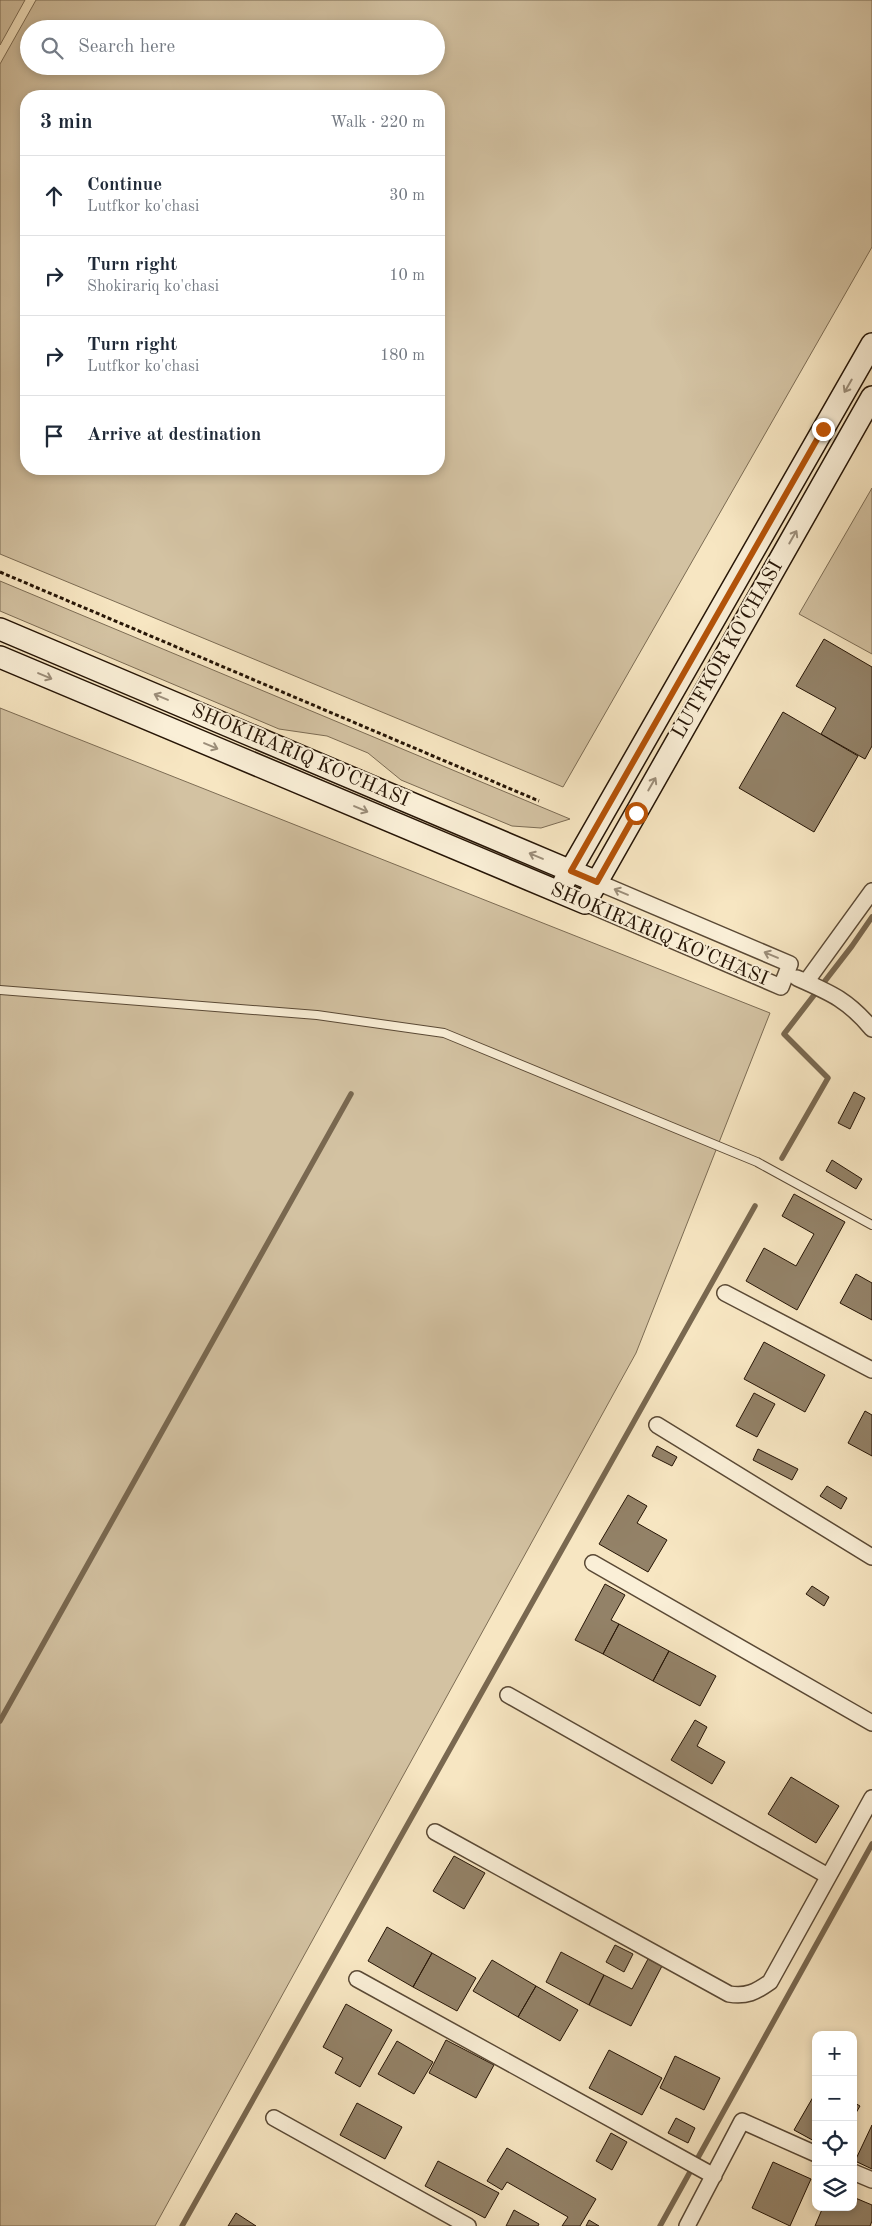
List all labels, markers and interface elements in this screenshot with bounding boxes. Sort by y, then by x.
search box [20,20,445,75]
icon: search [38,34,66,62]
text: Search here [78,38,175,57]
text: 3 min [40,112,93,133]
text: Walk · 220 m [330,115,425,131]
text: Continue [87,176,162,195]
icon: ahead [40,182,68,210]
text: 30 m [389,188,425,204]
text: Lutfkor ko'chasi [87,199,199,215]
text: Turn right [87,256,177,275]
icon: right [40,262,68,290]
text: 10 m [389,268,425,284]
text: Shokirariq ko'chasi [87,279,219,295]
text: Turn right [87,336,177,355]
icon: right [40,342,68,370]
text: 180 m [380,348,425,364]
text: Lutfkor ko'chasi [87,359,199,375]
one-way arrow [842,379,852,393]
route end [812,418,835,441]
icon: arrive [40,422,68,450]
text: Arrive at destination [87,426,261,445]
one-way arrow [788,529,798,544]
street label: LUTFKOR KO'CHASI [669,558,787,742]
one-way arrow [37,672,52,682]
one-way arrow [154,692,169,701]
street label: SHOKIRARIQ KO'CHASI [188,701,412,811]
one-way arrow [203,742,218,751]
one-way arrow [647,777,657,792]
route start [625,802,648,825]
one-way arrow [353,805,368,814]
one-way arrow [529,851,544,860]
street label: SHOKIRARIQ KO'CHASI [547,880,771,990]
one-way arrow [614,887,629,896]
one-way arrow [764,950,779,960]
map controls [812,2031,857,2211]
button: + [812,2031,857,2076]
button: − [812,2076,857,2121]
button: locate [812,2121,857,2166]
button: layers [812,2166,857,2211]

